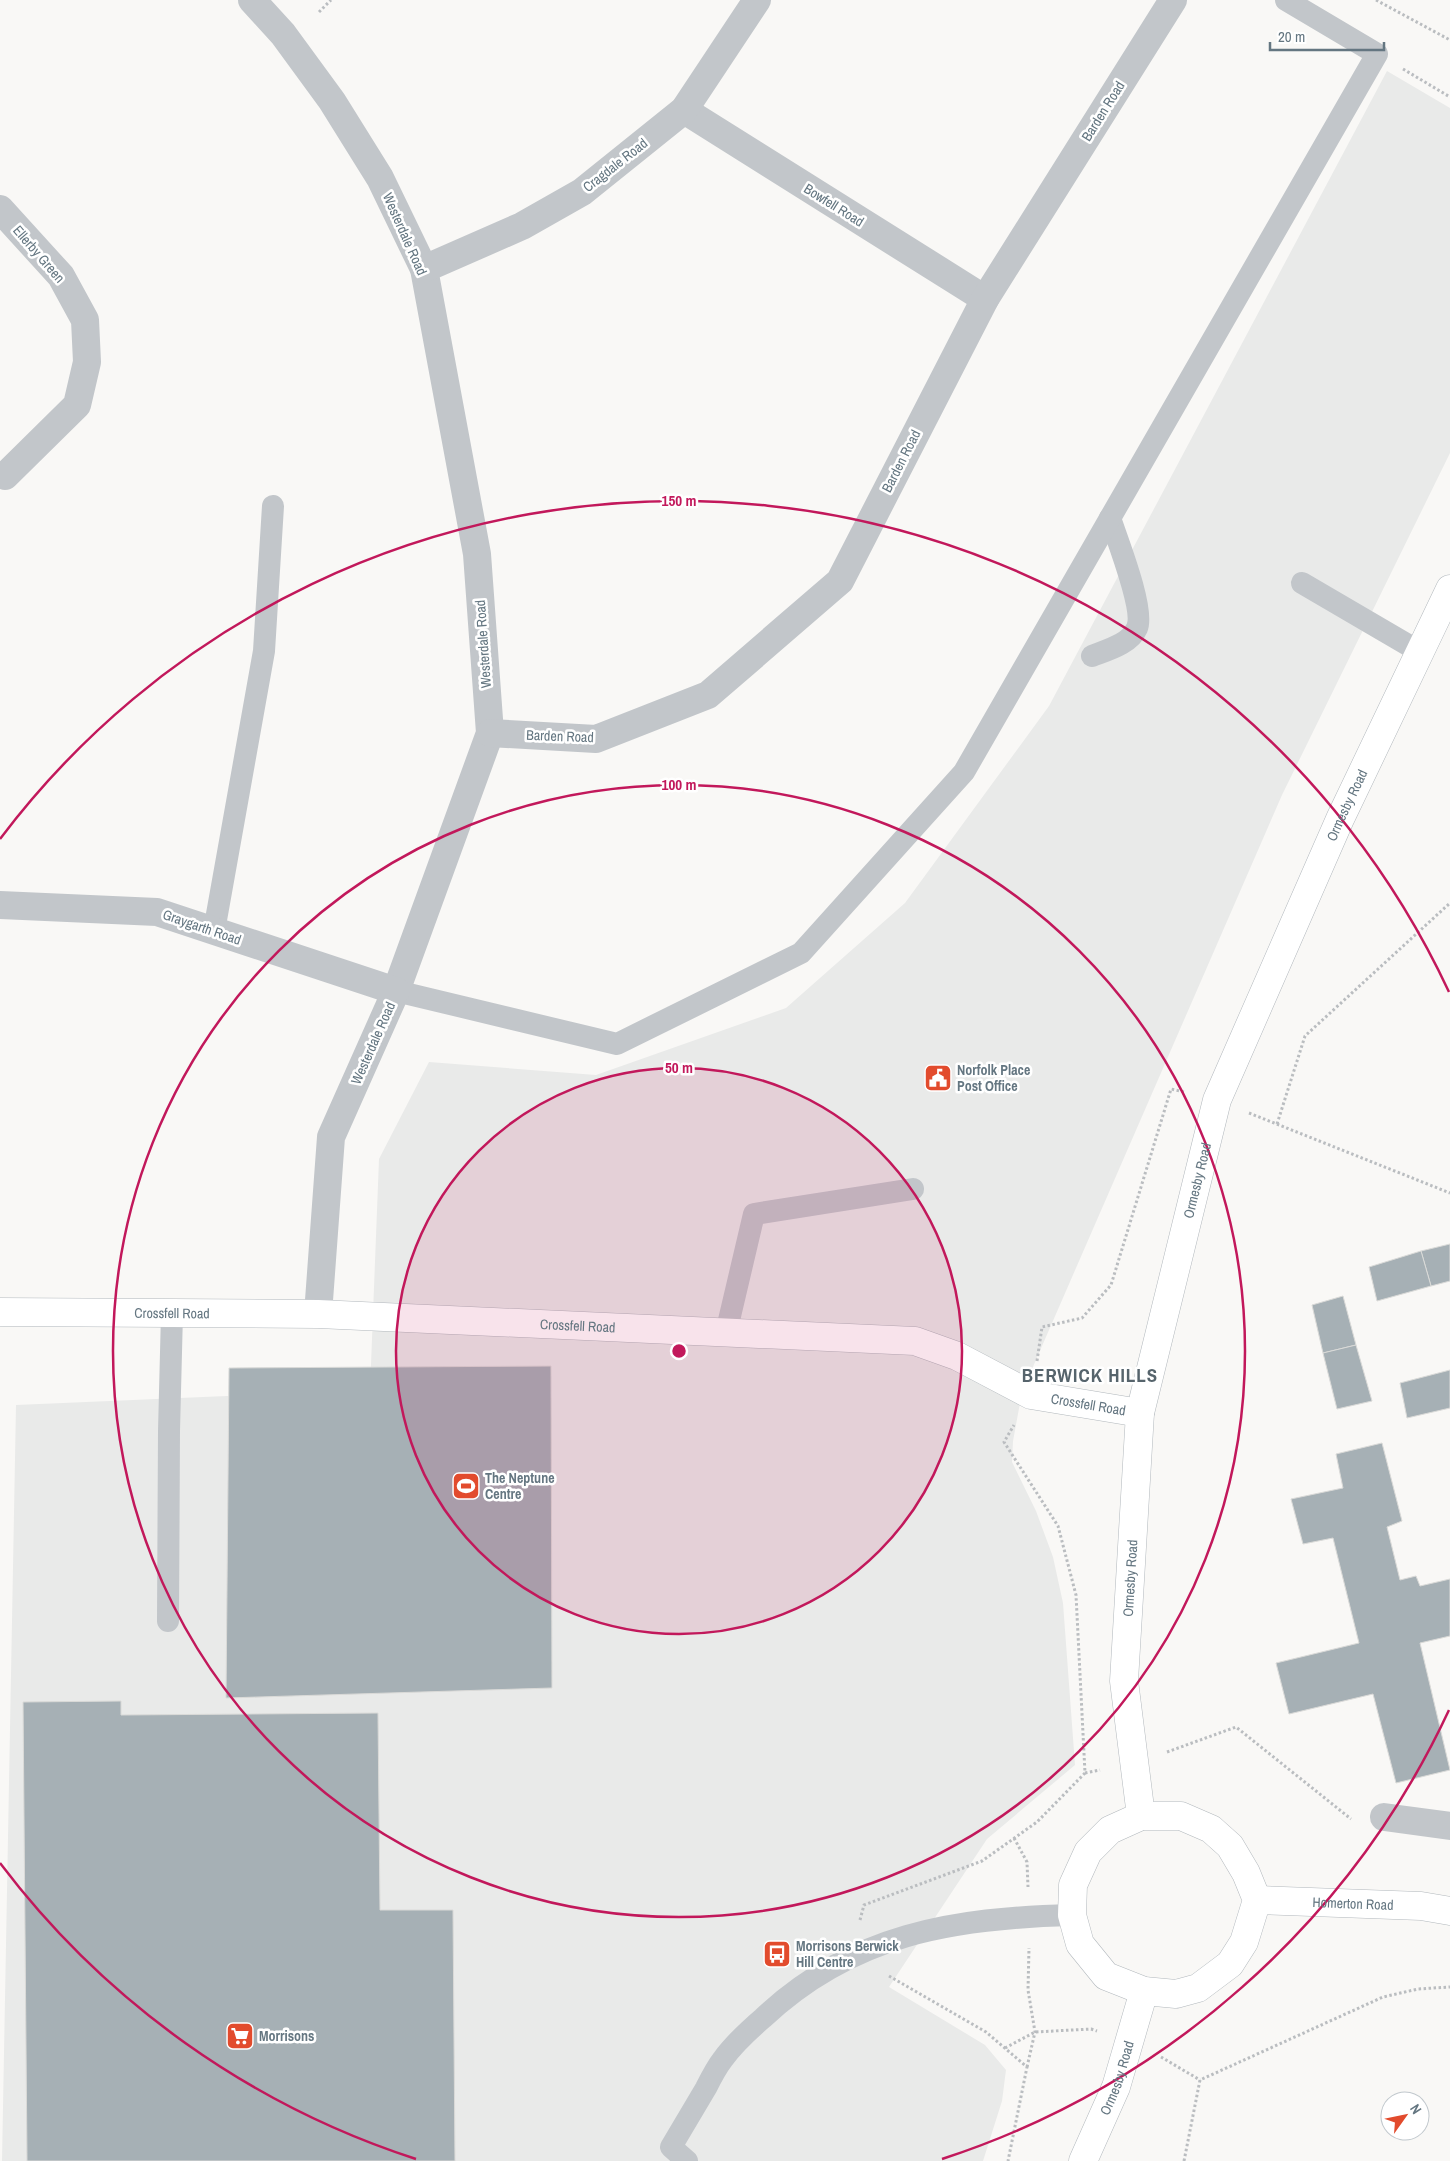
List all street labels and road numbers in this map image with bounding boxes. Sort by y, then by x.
street label: Barden Road [1077,78,1129,144]
street label: Cragdale Road [579,134,651,196]
street label: Bowfell Road [801,179,867,231]
street label: Westerdale Road [379,190,431,278]
street label: Ellerby Green [9,222,69,286]
street label: Barden Road [878,427,924,495]
street label: Westerdale Road [471,599,495,689]
street label: Barden Road [526,726,594,746]
street label: Ormesby Road [1322,766,1371,844]
street label: Graygarth Road [160,905,244,949]
street label: Westerdale Road [347,999,399,1087]
street label: Ormesby Road [1179,1141,1215,1220]
street label: Crossfell Road [134,1304,210,1322]
street label: Crossfell Road [540,1315,616,1336]
street label: Crossfell Road [1050,1389,1127,1419]
street label: Ormesby Road [1119,1539,1141,1617]
street label: Homerton Road [1312,1893,1394,1914]
street label: Ormesby Road [1096,2039,1138,2118]

